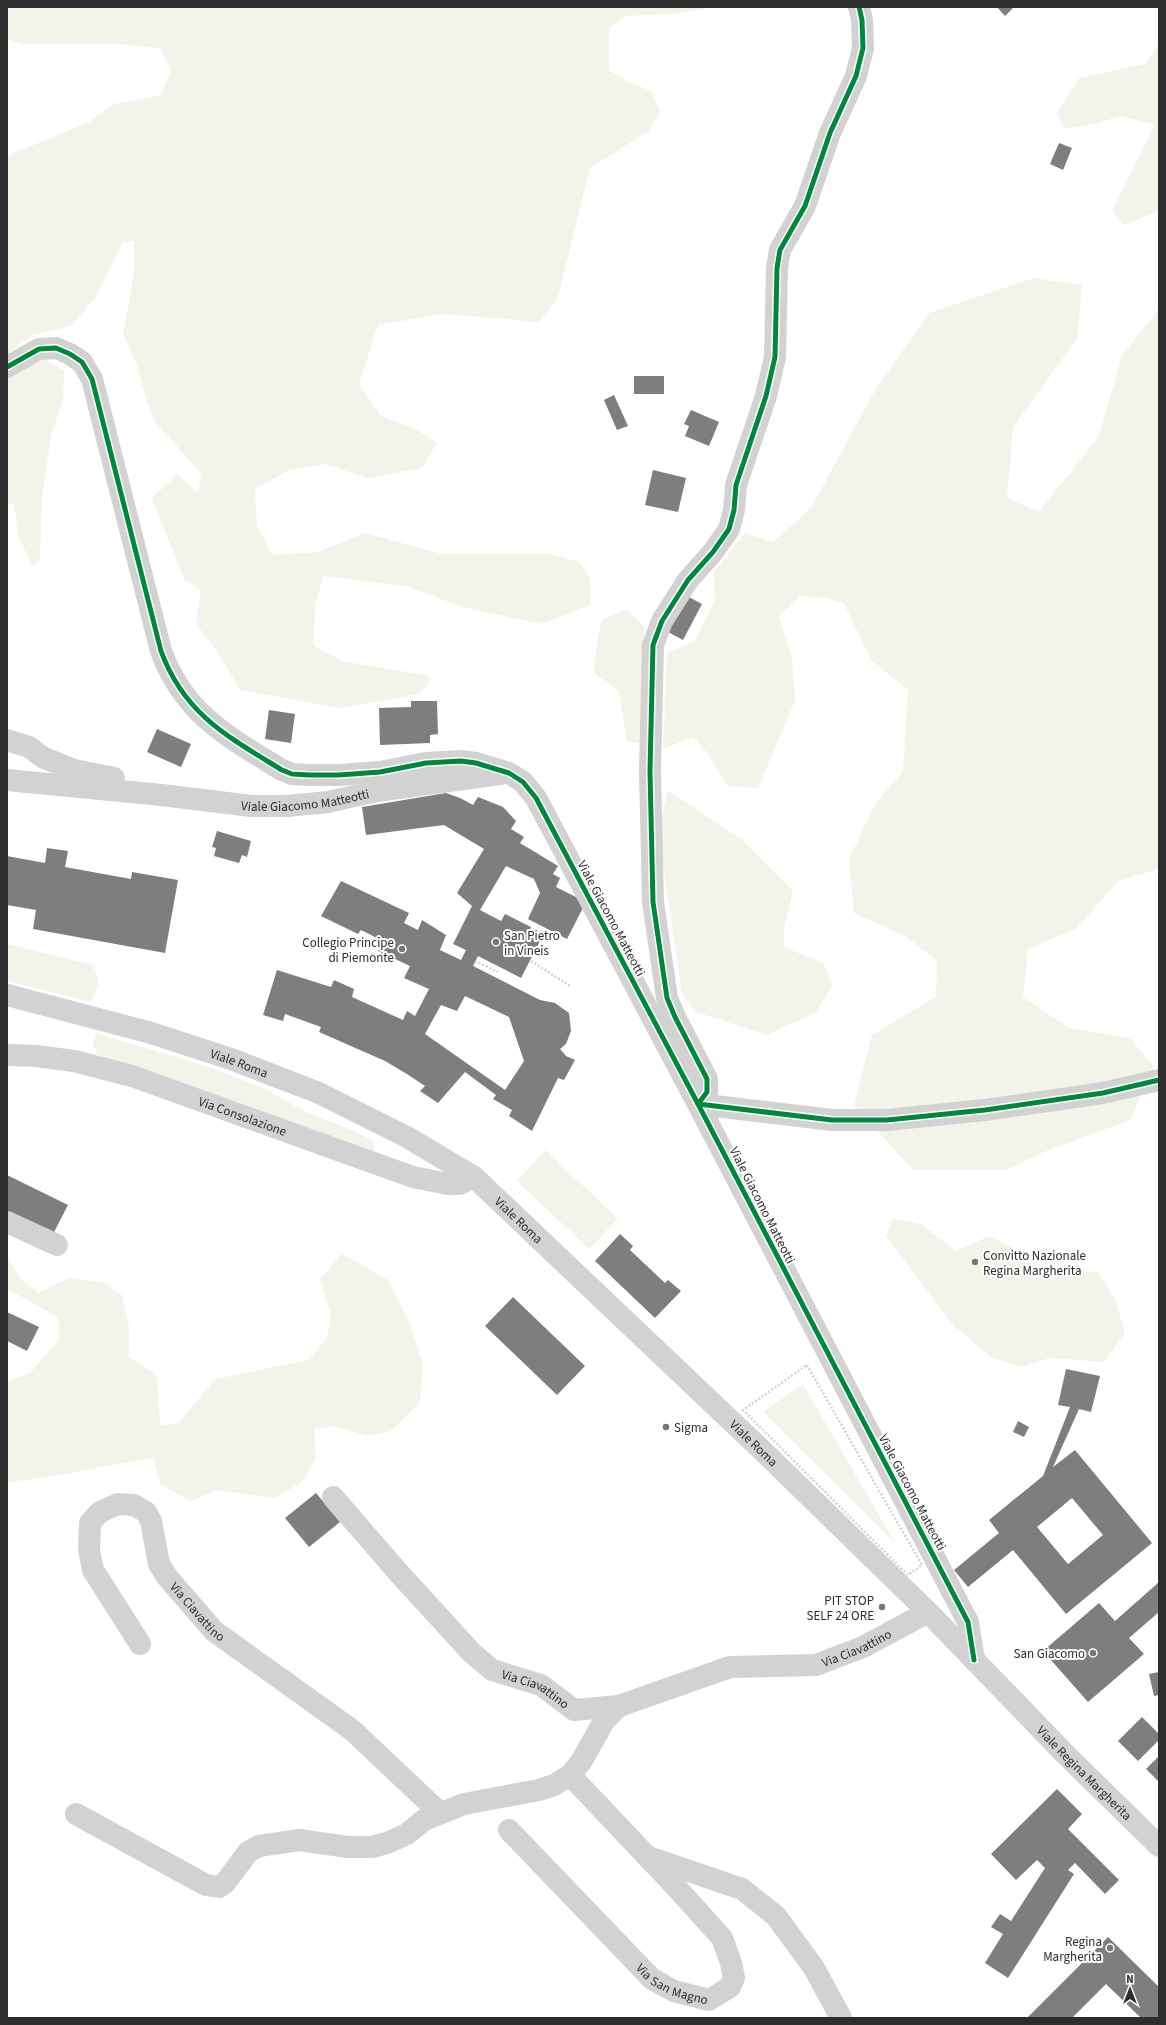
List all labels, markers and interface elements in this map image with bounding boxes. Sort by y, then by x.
street label: Viale Giacomo Matteotti [240,785,371,816]
street label: Viale Giacomo Matteotti [573,857,649,980]
place label: San Pietro in Vineis [504,927,560,960]
place label: Collegio Principe di Piemonte [302,934,394,967]
marker: San Pietro in Vineis [491,937,501,947]
marker: Collegio Principe di Piemonte [397,944,407,954]
street label: Viale Roma [208,1045,270,1082]
street label: Via Consolazione [196,1093,289,1141]
street label: Viale Giacomo Matteotti [725,1144,799,1267]
street label: Viale Roma [490,1193,547,1248]
place label: Convitto Nazionale Regina Margherita [983,1247,1086,1280]
marker: Convitto Nazionale Regina Margherita [970,1257,980,1267]
street label: Viale Roma [725,1416,782,1471]
place label: Sigma [674,1419,708,1437]
marker: Sigma [661,1422,671,1432]
street label: Viale Giacomo Matteotti [874,1431,950,1554]
street label: Via Ciavattino [165,1578,228,1646]
place label: PIT STOP SELF 24 ORE [806,1592,874,1625]
marker: PIT STOP SELF 24 ORE [877,1602,887,1612]
street label: Via Ciavattino [819,1625,895,1672]
place label: San Giacomo [1014,1645,1085,1663]
marker: San Giacomo [1088,1648,1098,1658]
street label: Via Ciavattino [499,1665,573,1713]
street label: Viale Regina Margherita [1032,1722,1135,1825]
place label: Regina Margherita [1043,1933,1102,1966]
marker: Regina Margherita [1105,1943,1115,1953]
street label: Via San Magno [632,1960,710,2009]
north arrow [1110,1969,1150,2009]
text: N [1126,1972,1134,1987]

